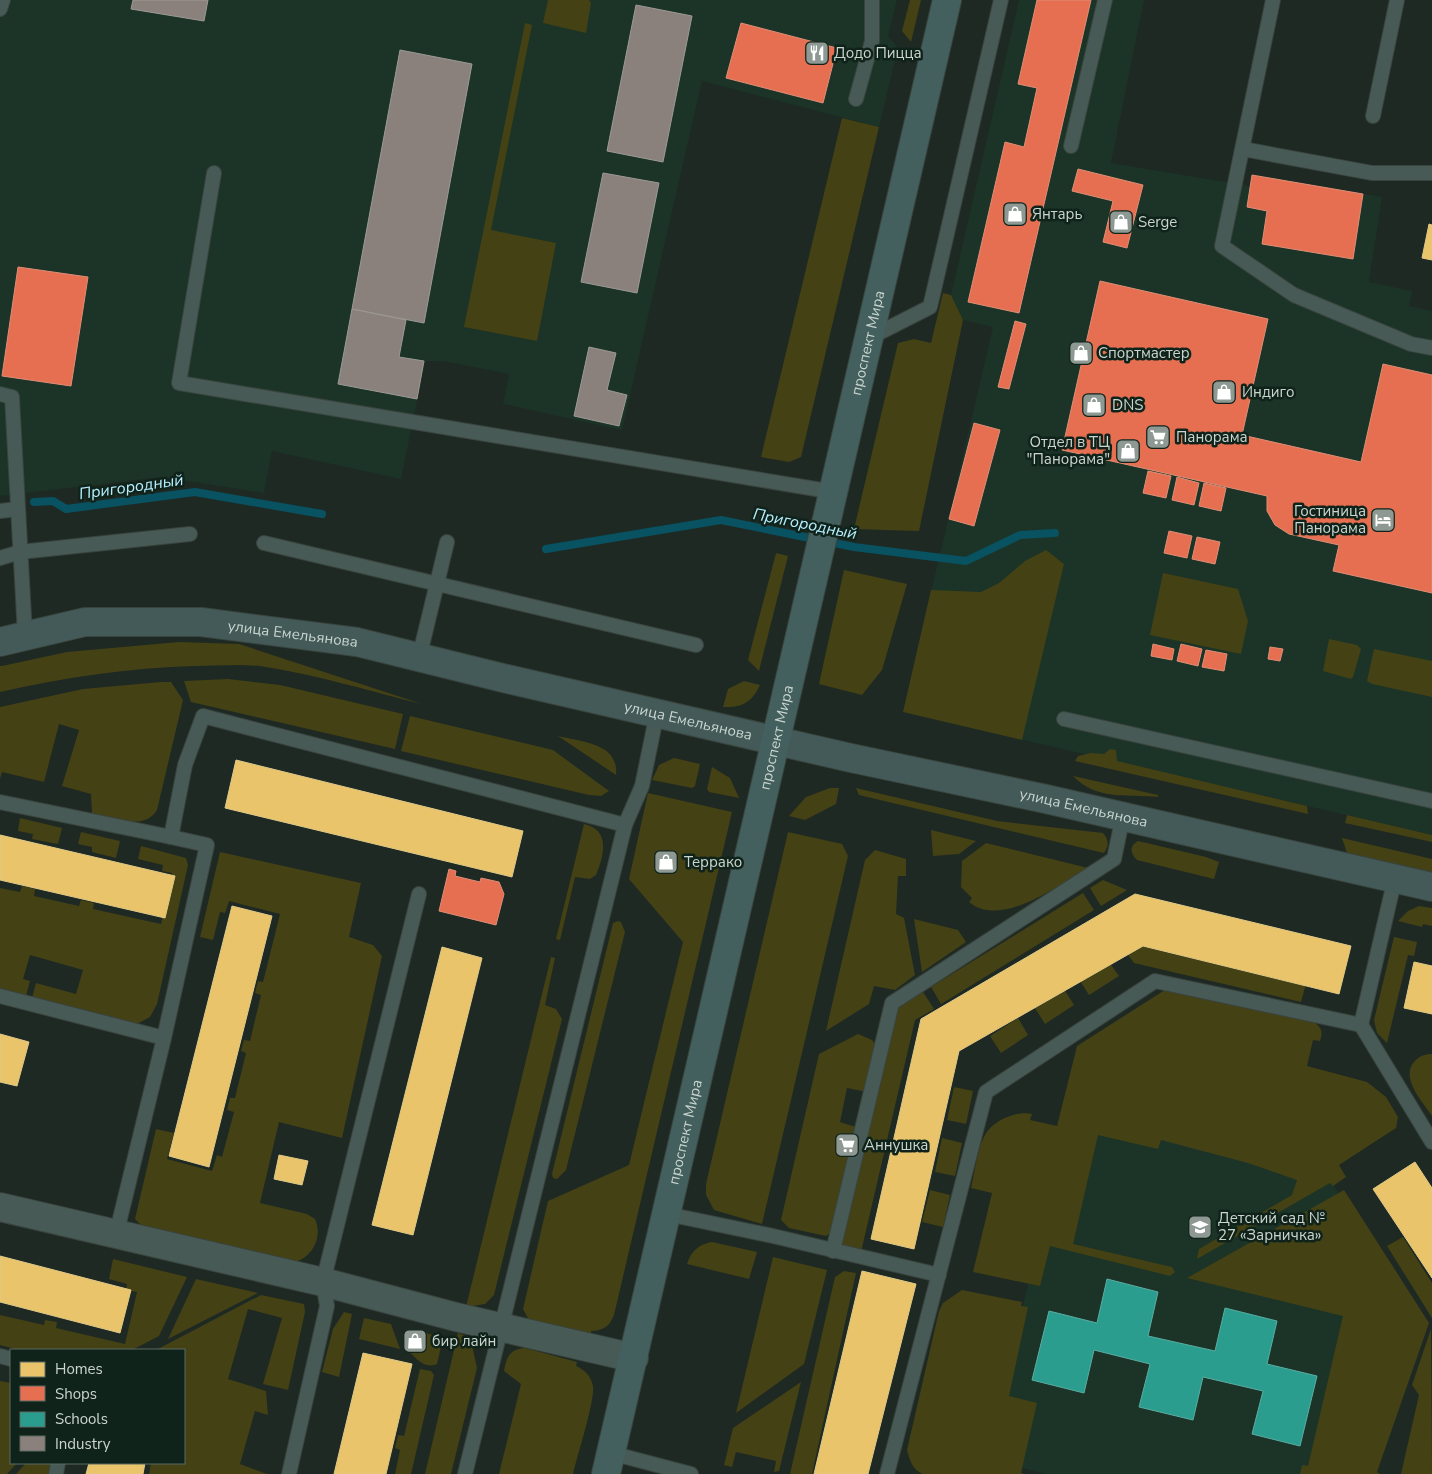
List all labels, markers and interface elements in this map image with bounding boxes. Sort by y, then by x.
restaurant icon: Додо Пицца [804,40,830,66]
place label: Додо Пицца [834,43,922,63]
shop icon: Янтарь [1002,201,1028,227]
place label: Янтарь [1032,204,1083,224]
shop icon: Serge [1108,209,1134,235]
place label: Serge [1138,212,1177,232]
street label: проспект Мира [846,288,890,397]
shop icon: Спортмастер [1068,340,1094,366]
place label: Спортмастер [1098,343,1190,363]
shop icon: Индиго [1211,379,1237,405]
place label: Индиго [1242,382,1295,402]
shop icon: DNS [1081,392,1107,418]
place label: DNS [1112,395,1143,415]
supermarket icon: Панорама [1145,424,1171,450]
place label: Панорама [1176,427,1248,447]
place label: Отдел в ТЦ "Панорама" [1027,432,1110,469]
shop icon: Отдел в ТЦ "Панорама" [1115,438,1141,464]
water label: Пригородный [77,469,185,505]
place label: Гостиница Панорама [1294,501,1366,538]
water label: Пригородный [751,503,859,545]
hotel icon: Гостиница Панорама [1370,507,1396,533]
street label: улица Емельянова [227,616,359,652]
street label: проспект Мира [755,683,798,792]
street label: улица Емельянова [622,696,754,745]
street label: улица Емельянова [1018,784,1150,832]
shop icon: Террако [653,849,679,875]
place label: Террако [684,852,742,872]
street label: проспект Мира [663,1078,707,1187]
supermarket icon: Аннушка [834,1132,860,1158]
place label: Аннушка [864,1135,928,1155]
place label: Детский сад № 27 «Зарничка» [1218,1208,1325,1245]
school or university icon: Детский сад № 27 «Зарничка» [1187,1214,1213,1240]
shop icon: бир лайн [402,1328,428,1354]
place label: бир лайн [432,1331,496,1351]
legend [10,1349,185,1464]
text: Homes [55,1359,103,1379]
text: Shops [55,1384,97,1404]
text: Schools [55,1409,108,1429]
text: Industry [55,1434,111,1454]

